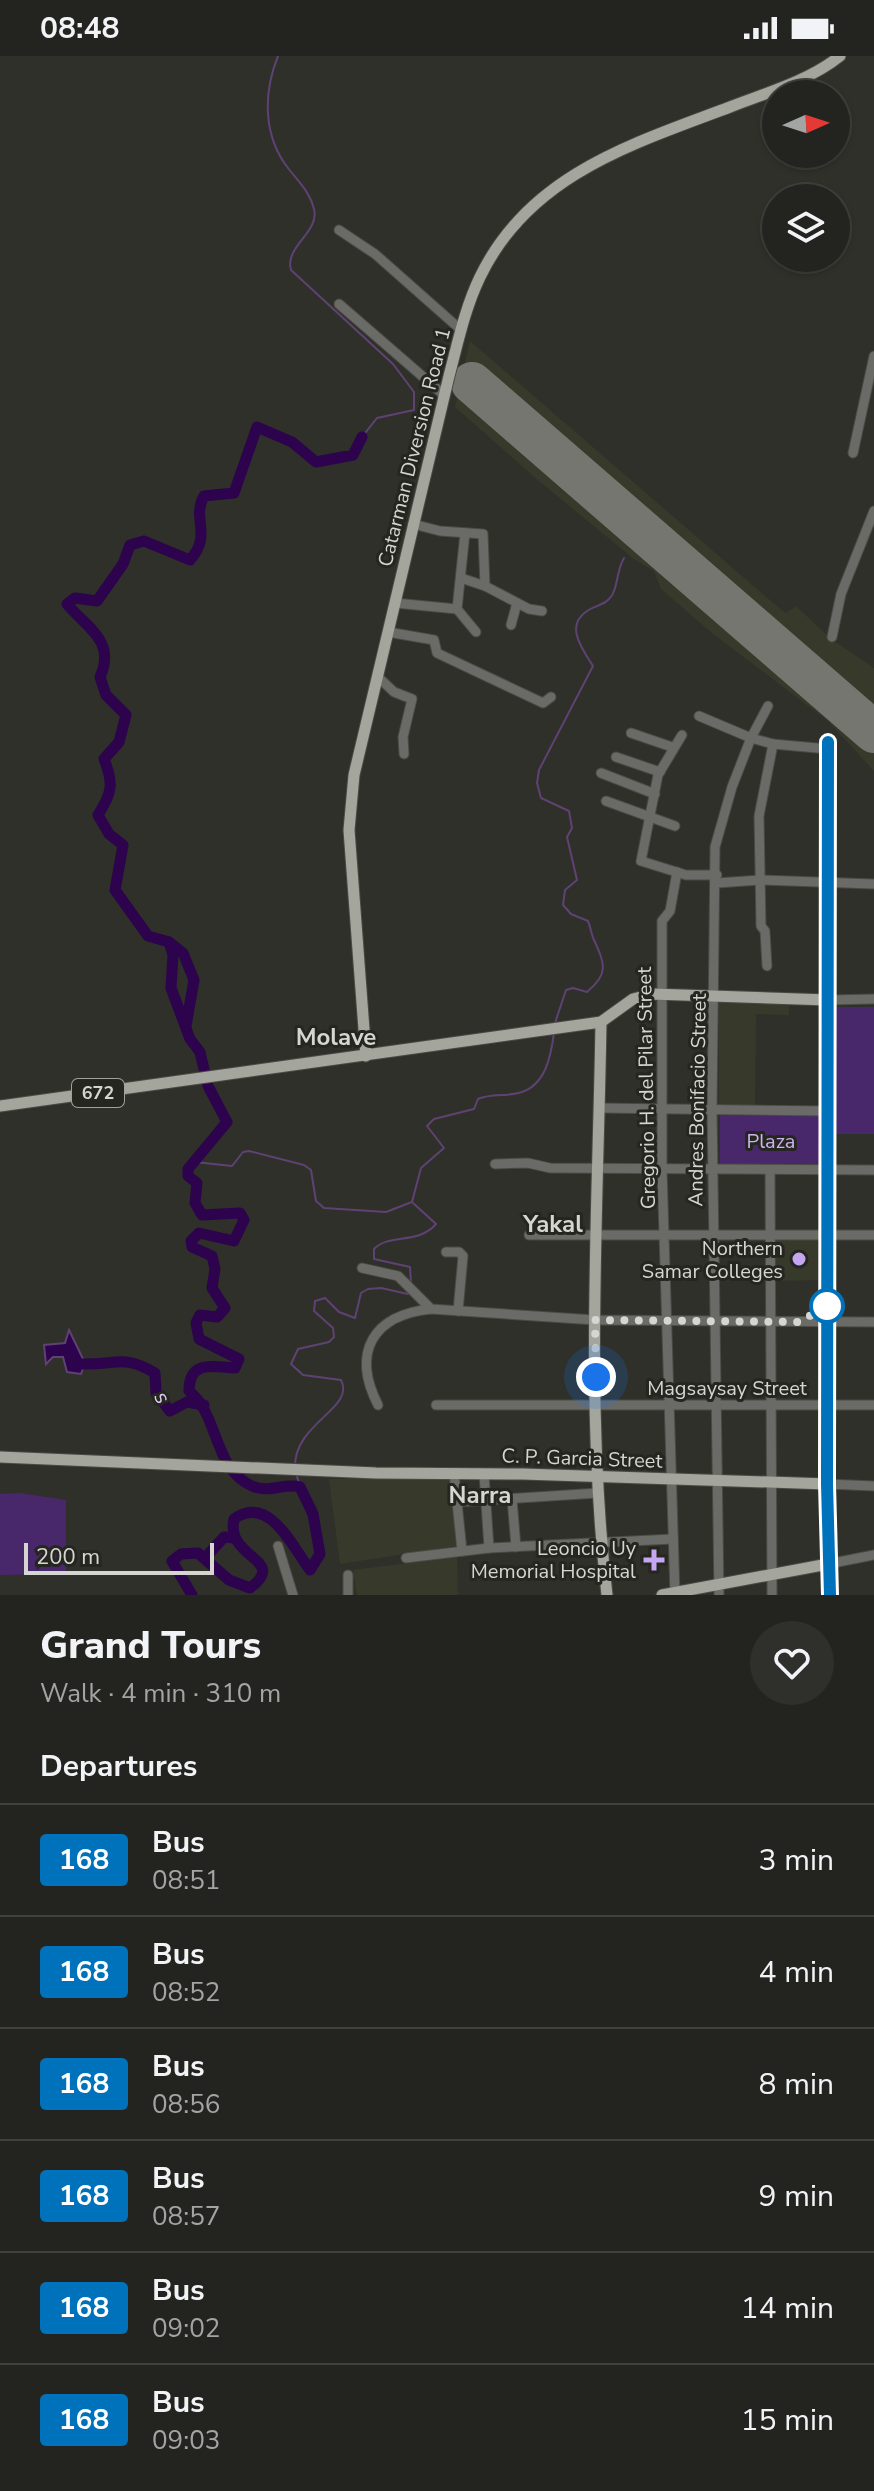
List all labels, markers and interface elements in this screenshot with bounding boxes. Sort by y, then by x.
text: 08:48 [40,8,119,49]
north arrow [762,80,850,168]
map controls [762,80,850,272]
button: layers [762,184,850,272]
street label: Catarman Diversion Road 1 [372,325,457,570]
street label: Gregorio H. del Pilar Street [631,966,662,1209]
street label: Andres Bonifacio Street [682,993,713,1207]
district label: Molave [296,1021,376,1053]
road number: 672 [72,1079,124,1107]
park label: Plaza [747,1128,795,1155]
district label: Yakal [522,1208,583,1240]
place label: Northern Samar Colleges [642,1235,783,1285]
marker: Northern Samar Colleges [790,1250,808,1268]
unlabelled marker [810,1289,844,1323]
your location [576,1357,616,1397]
street label: Magsaysay Street [647,1375,808,1402]
water label: s [146,1386,178,1409]
street label: C. P. Garcia Street [501,1442,664,1475]
district label: Narra [449,1479,511,1511]
place label: Leoncio Uy Memorial Hospital [471,1535,637,1585]
scale bar [24,1539,214,1575]
text: 200 m [36,1542,100,1572]
marker: Leoncio Uy Memorial Hospital [643,1549,665,1571]
text: Grand Tours [40,1620,261,1671]
button: heart [750,1621,834,1705]
text: Walk · 4 min · 310 m [40,1676,281,1711]
text: Departures [40,1746,197,1787]
text: Bus [152,1822,205,1863]
text: 3 min [759,1840,834,1881]
text: 168 [59,1841,109,1879]
text: 08:51 [152,1863,220,1898]
text: Bus [152,1934,205,1975]
text: 4 min [759,1952,834,1993]
text: 168 [59,1953,109,1991]
text: 08:52 [152,1975,220,2010]
text: Bus [152,2046,205,2087]
text: 8 min [759,2064,834,2105]
text: 168 [59,2065,109,2103]
text: 08:56 [152,2087,220,2122]
text: Bus [152,2158,205,2199]
text: 9 min [759,2176,834,2217]
text: 168 [59,2177,109,2215]
text: 08:57 [152,2199,220,2234]
text: Bus [152,2270,205,2311]
text: 14 min [741,2288,834,2329]
text: 168 [59,2289,109,2327]
text: 09:02 [152,2311,220,2346]
text: Bus [152,2382,205,2423]
text: 15 min [741,2400,834,2441]
text: 168 [59,2401,109,2439]
text: 09:03 [152,2423,220,2458]

